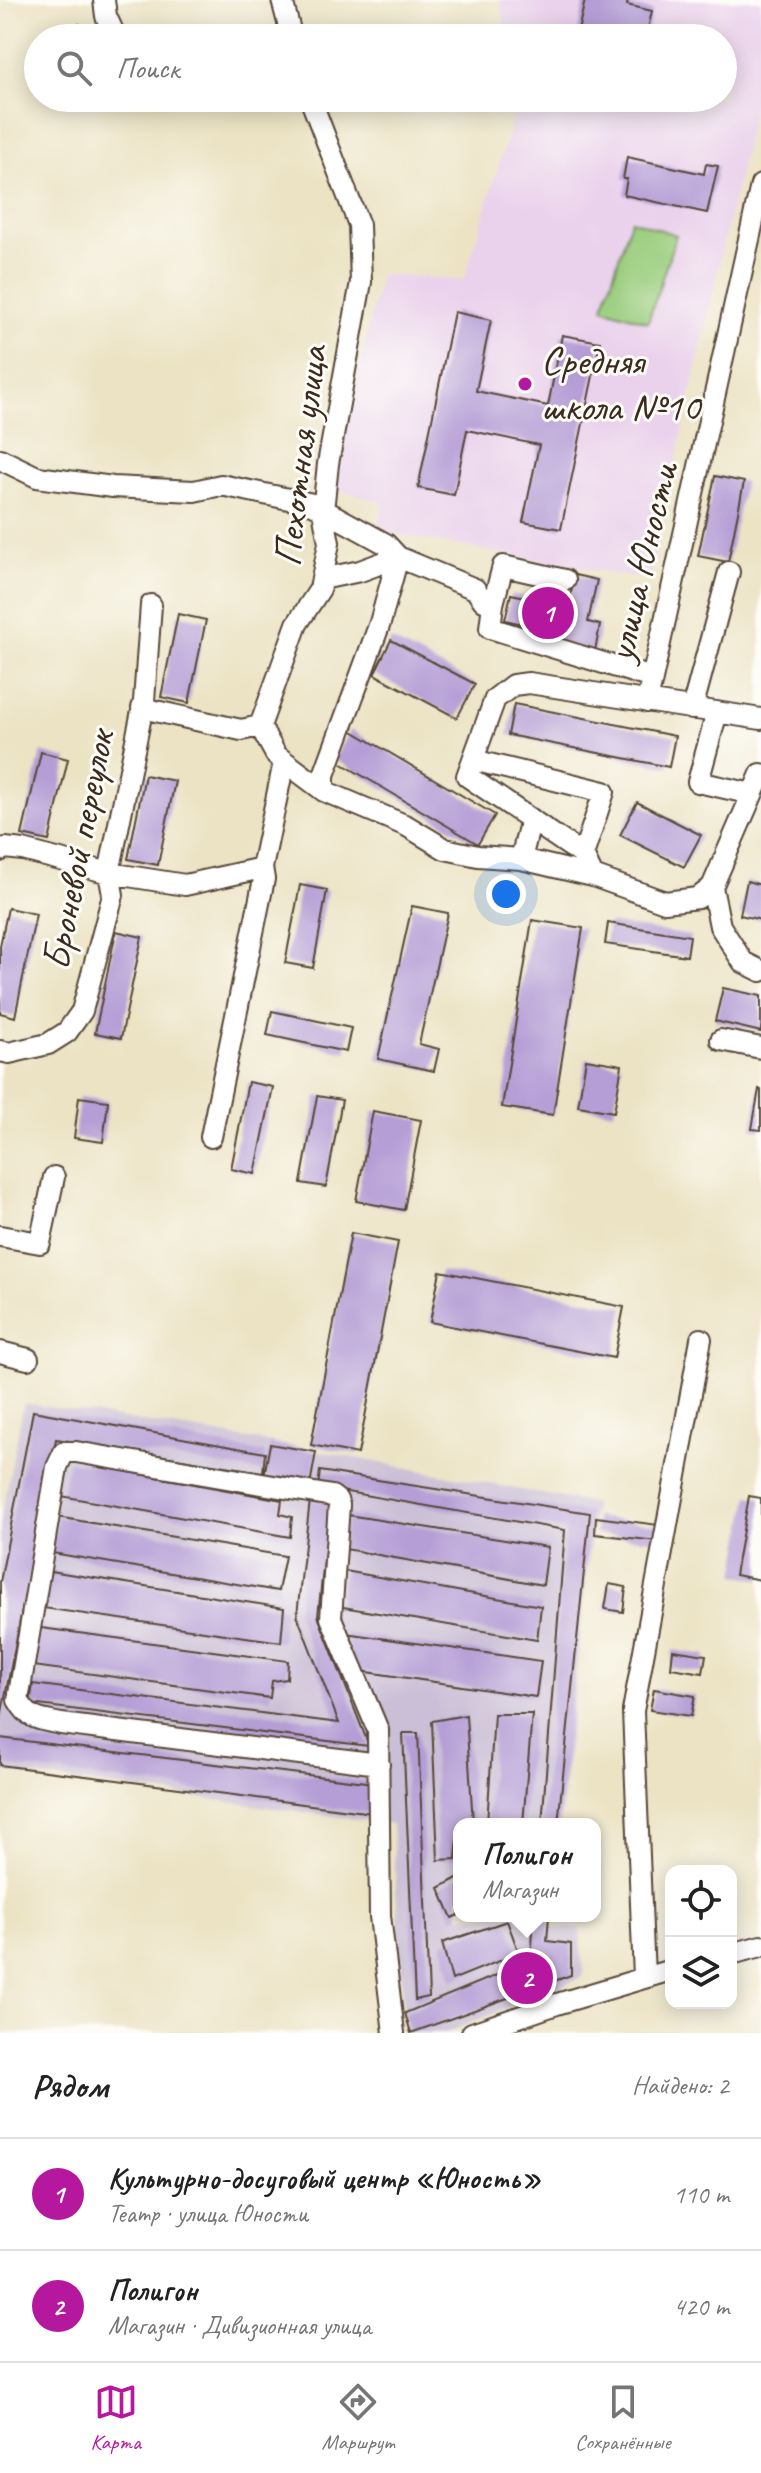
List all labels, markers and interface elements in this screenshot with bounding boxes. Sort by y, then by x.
search box [24,24,737,112]
icon: search [52,46,96,90]
text: Поиск [116,49,179,87]
place label: Средняя школа №10 [541,336,703,432]
street label: Пехотная улица [262,341,339,569]
marker: Средняя школа №10 [516,375,534,393]
street label: улица Юности [594,456,690,668]
pin: 1 [522,583,574,643]
street label: Броневой переулок [30,723,126,974]
your location [486,874,526,914]
popup [453,1818,601,1922]
text: Полигон [482,1835,572,1873]
map controls [665,1865,737,2009]
button: locate [665,1865,737,1937]
text: Магазин [482,1873,558,1906]
button: layers [665,1937,737,2009]
pin: 2 [501,1948,553,2008]
text: Рядом [32,2064,108,2107]
text: Найдено: 2 [632,2069,729,2102]
text: Культурно-досуговый центр «Юность» [108,2159,541,2197]
text: 1 [52,2178,64,2211]
text: 110 m [673,2178,729,2211]
text: Театр · улица Юности [108,2197,308,2230]
text: Полигон [108,2271,198,2309]
text: 2 [52,2290,64,2323]
text: 420 m [673,2290,729,2323]
text: Магазин · Дивизионная улица [108,2309,371,2342]
tab: Карта [90,2380,141,2456]
tab: Маршрут [322,2380,394,2456]
tab: Сохранённые [575,2380,671,2456]

